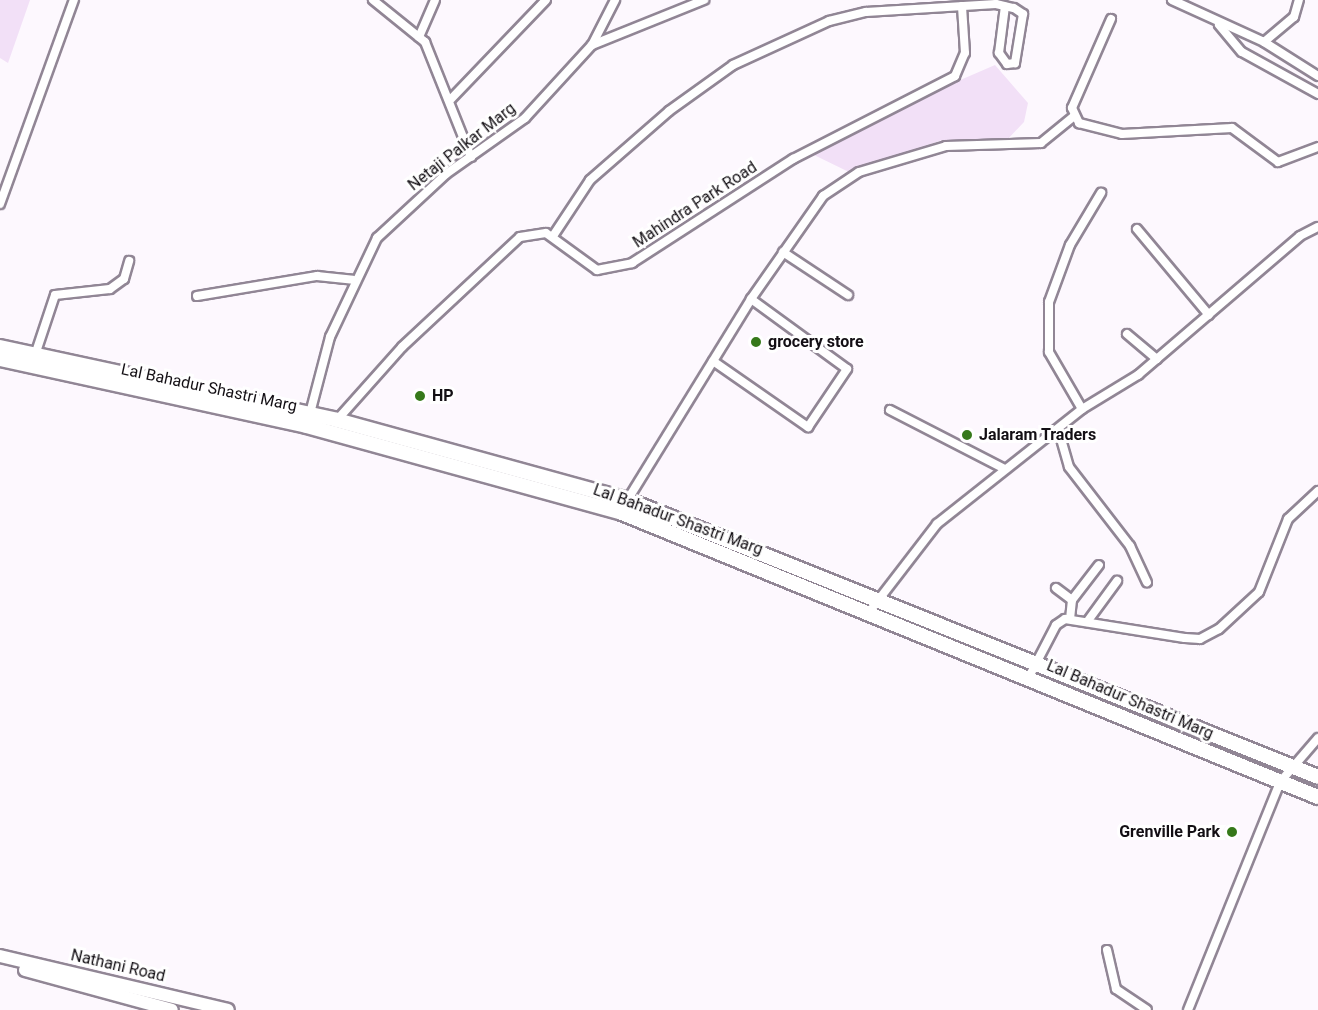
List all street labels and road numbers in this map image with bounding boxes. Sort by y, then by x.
street label: Netaji Palkar Marg [404,99,520,195]
street label: Mahindra Park Road [629,158,761,252]
street label: Lal Bahadur Shastri Marg [119,360,299,416]
street label: Lal Bahadur Shastri Marg [590,480,766,560]
street label: Lal Bahadur Shastri Marg [1044,656,1216,744]
street label: Nathani Road [69,946,167,986]

